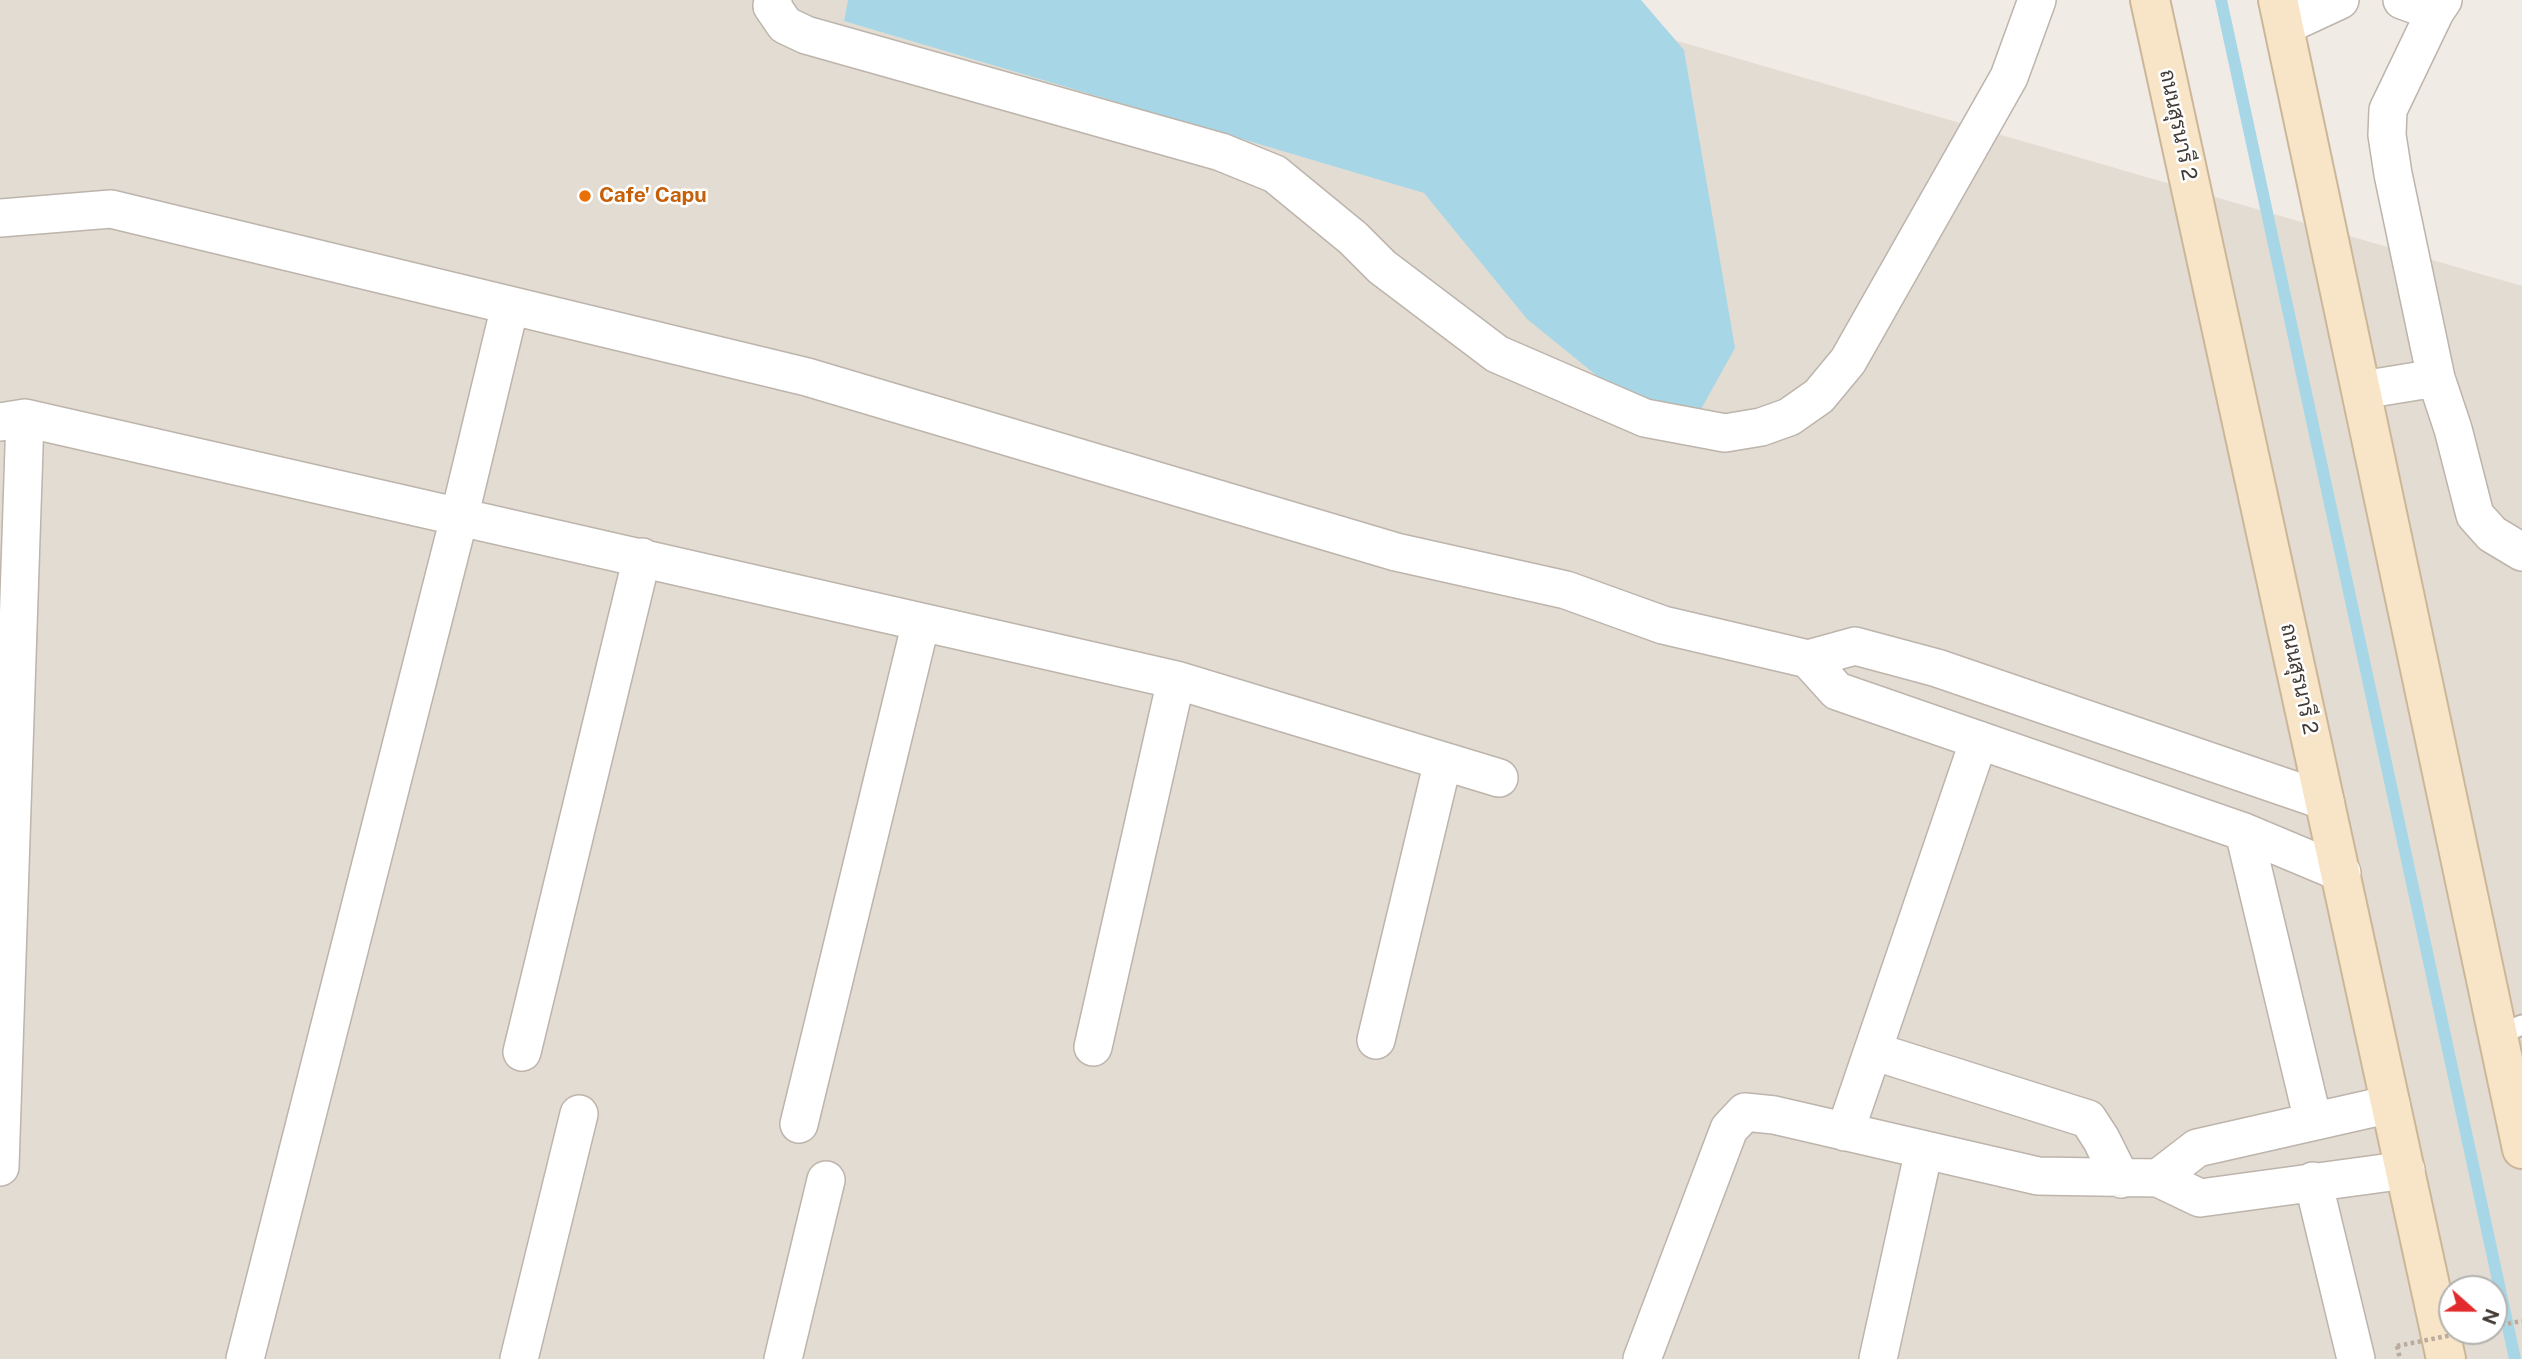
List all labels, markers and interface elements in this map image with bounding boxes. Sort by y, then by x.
street label: ถนนสุรนารี 2 [2154,67,2202,183]
place label: Cafe' Capu [599,183,707,209]
marker: Cafe' Capu [577,188,593,204]
street label: ถนนสุรนารี 2 [2275,621,2323,737]
north arrow [2438,1275,2508,1345]
text: N [2478,1306,2504,1328]

